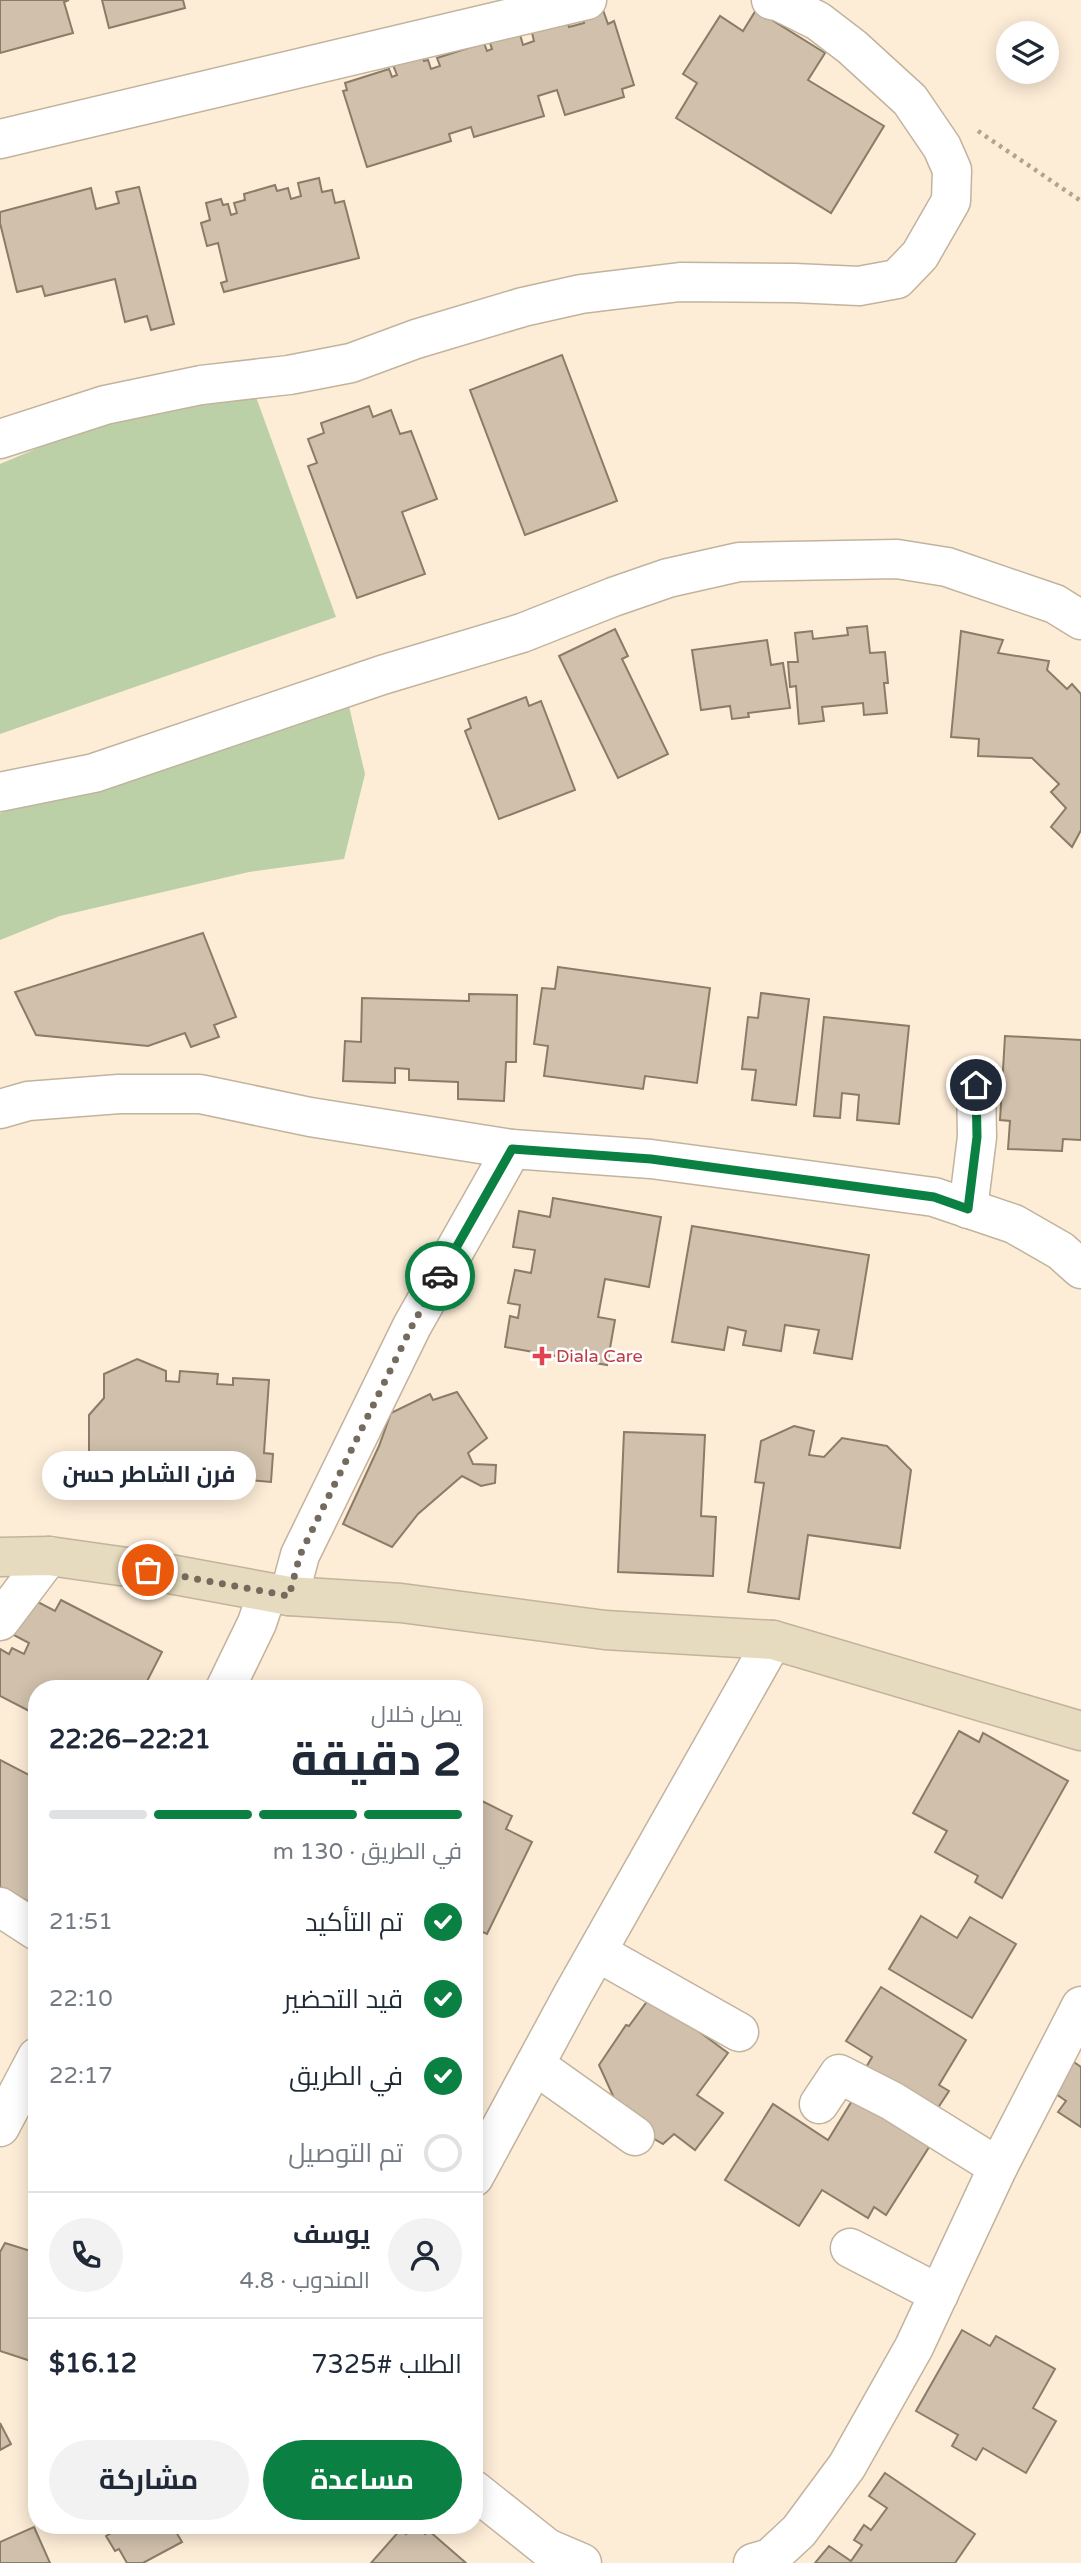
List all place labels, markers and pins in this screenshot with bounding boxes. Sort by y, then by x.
pin [946,1055,1006,1115]
place label: Diala Care [556,1345,643,1367]
marker: Diala Care [534,1348,550,1364]
callout: فرن الشاطر حسن [41,1451,255,1500]
pin [118,1540,178,1600]

